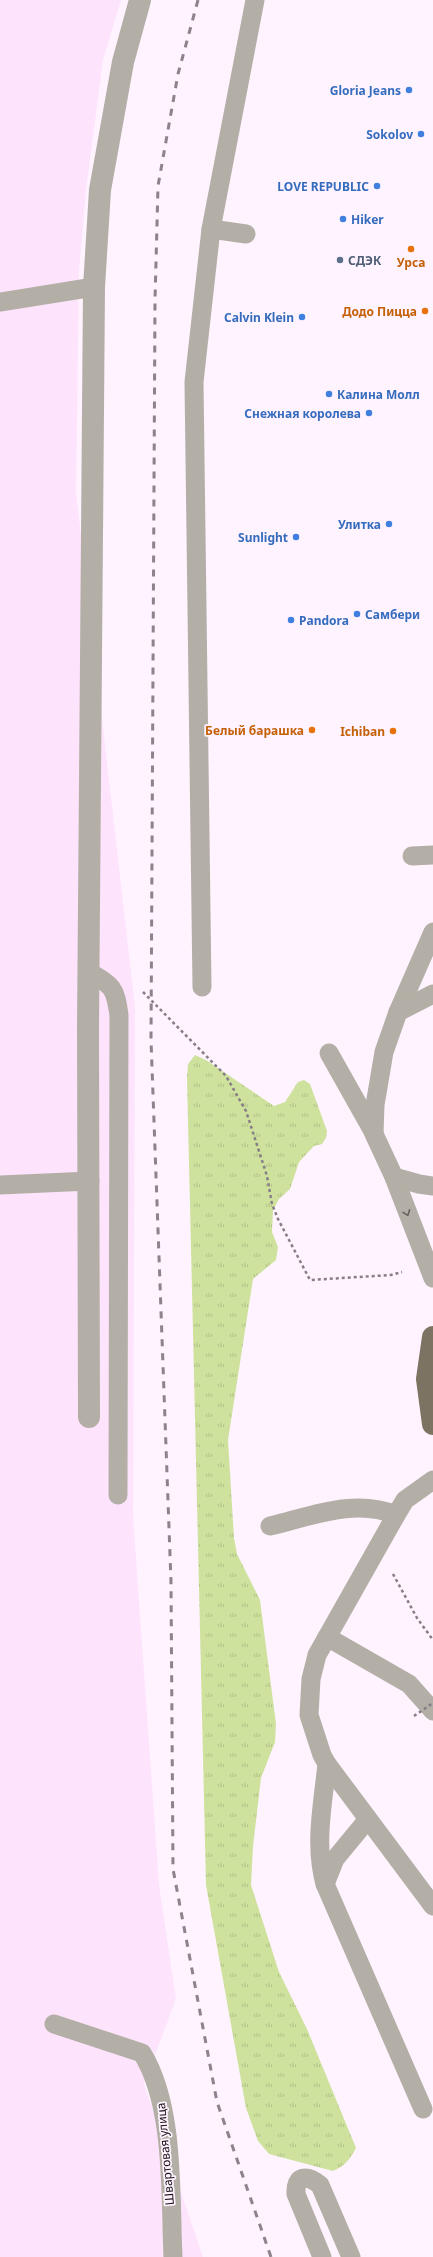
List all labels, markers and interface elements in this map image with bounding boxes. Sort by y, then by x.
place label: Gloria Jeans [330,82,401,99]
marker: Gloria Jeans [404,85,414,95]
place label: Sokolov [366,126,413,143]
marker: Sokolov [416,129,426,139]
place label: LOVE REPUBLIC [277,178,369,195]
marker: LOVE REPUBLIC [372,181,382,191]
place label: Hiker [351,211,384,228]
marker: Hiker [338,214,348,224]
marker: Урса [406,244,416,254]
place label: СДЭК [348,252,382,269]
place label: Урса [397,254,425,271]
marker: СДЭК [335,255,345,265]
place label: Додо Пицца [342,303,417,320]
marker: Додо Пицца [420,306,430,316]
place label: Calvin Klein [224,309,294,326]
marker: Calvin Klein [297,312,307,322]
place label: Калина Молл [337,386,420,403]
marker: Калина Молл [324,389,334,399]
place label: Снежная королева [244,405,361,422]
marker: Снежная королева [364,408,374,418]
place label: Улитка [338,516,381,533]
marker: Улитка [384,519,394,529]
place label: Sunlight [238,529,288,546]
marker: Sunlight [291,532,301,542]
place label: Самбери [365,606,420,623]
marker: Самбери [352,609,362,619]
place label: Pandora [299,612,349,629]
marker: Pandora [286,615,296,625]
place label: Белый барашка [205,722,304,739]
place label: Ichiban [340,723,385,740]
marker: Белый барашка [307,725,317,735]
marker: Ichiban [388,726,398,736]
one-way arrow [403,1210,411,1217]
street label: Швартовая улица [152,2102,178,2206]

